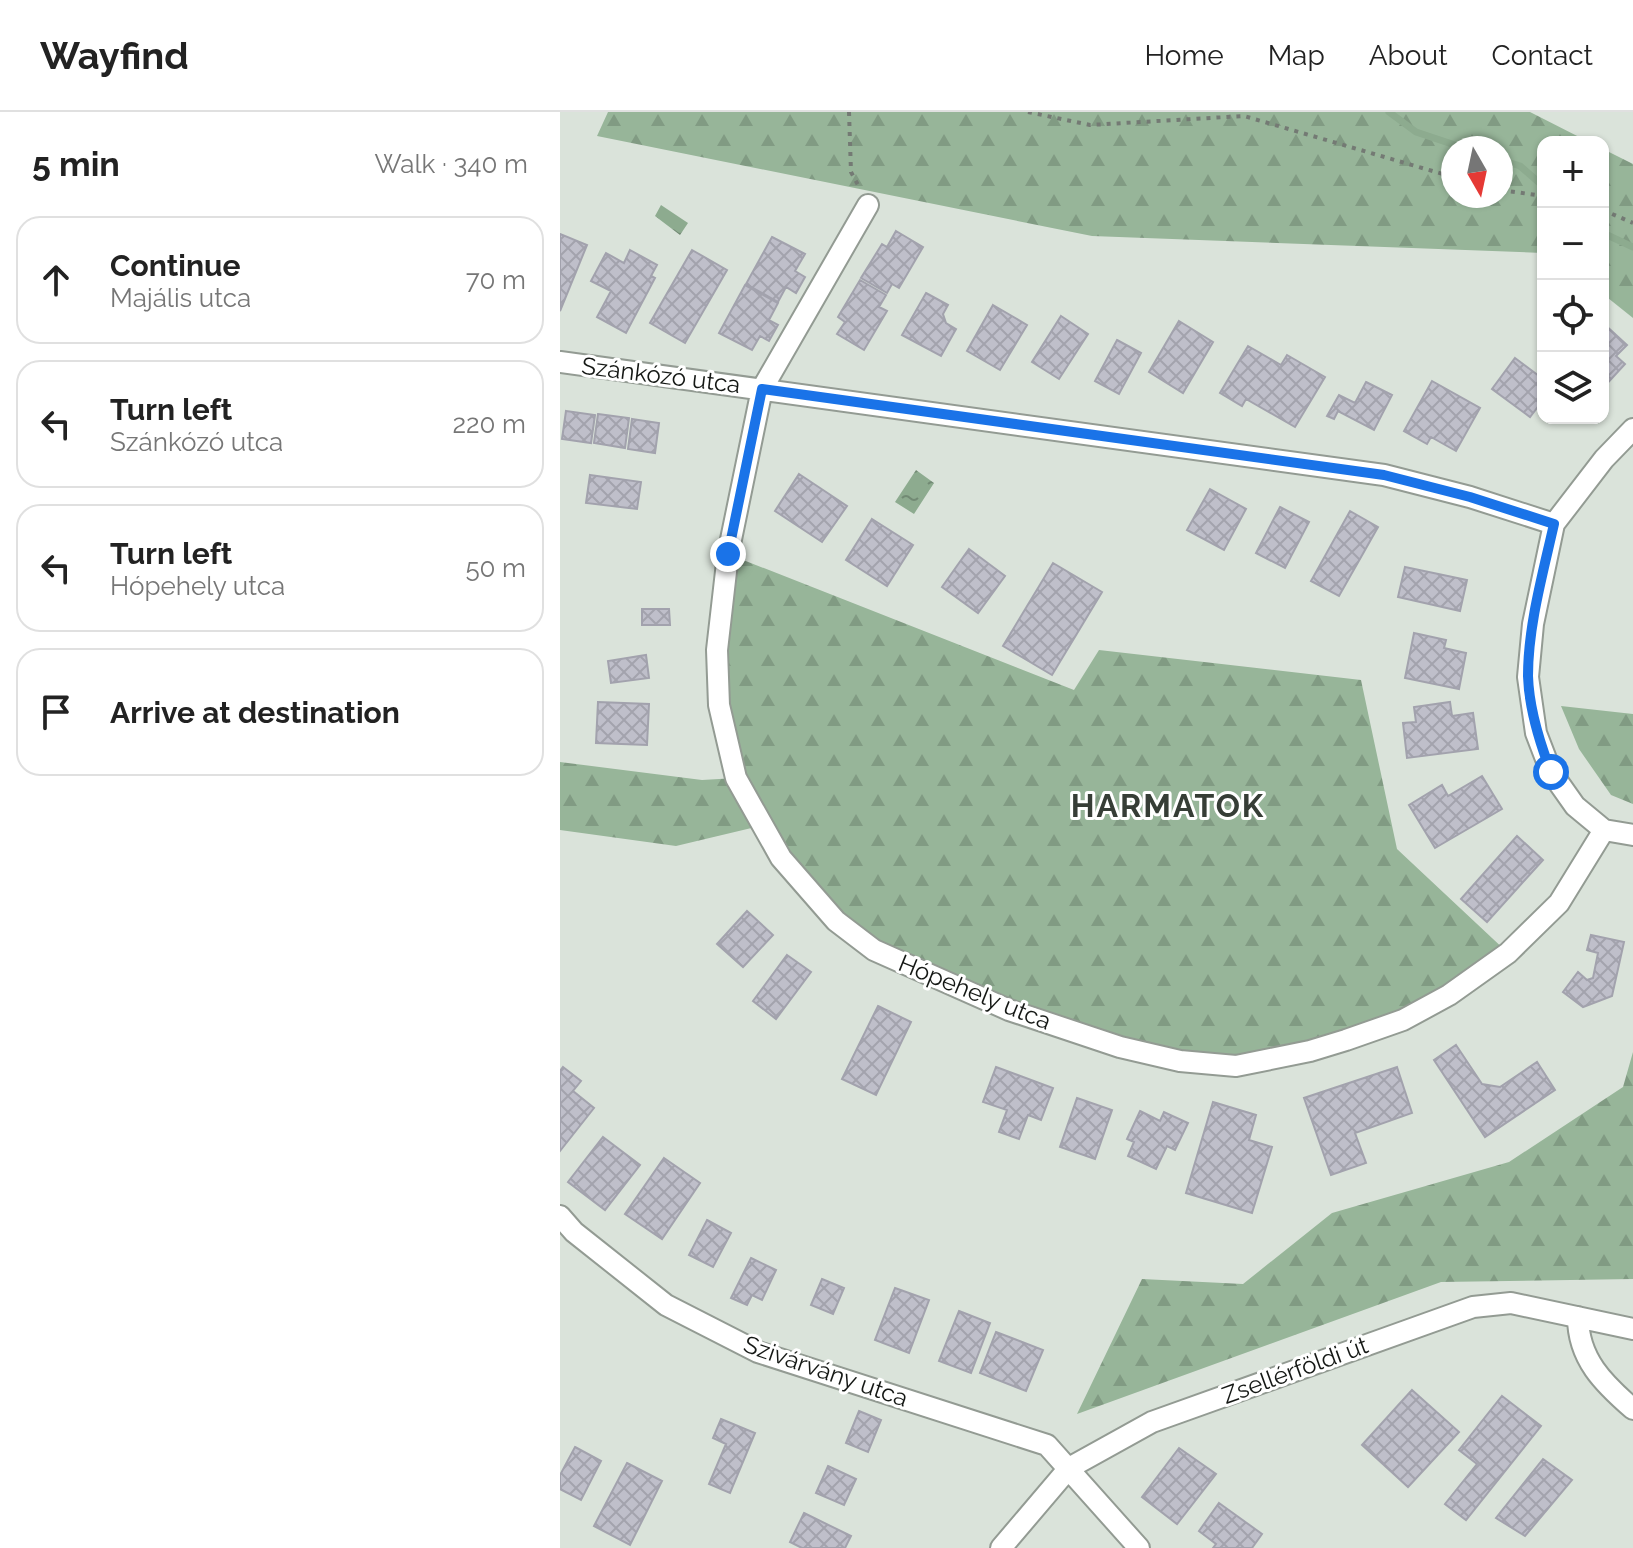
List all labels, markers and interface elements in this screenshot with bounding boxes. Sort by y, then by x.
text: Wayfind [40,33,189,78]
text: Home [1144,39,1224,72]
text: Map [1268,39,1325,72]
text: About [1369,39,1448,72]
text: Contact [1492,39,1593,72]
north arrow [1441,136,1513,208]
map controls [1537,136,1609,424]
button: + [1537,136,1609,208]
text: 5 min [32,144,120,184]
text: Walk · 340 m [374,149,528,179]
button: − [1537,208,1609,280]
text: Continue [110,248,241,283]
icon: ahead [34,258,78,302]
text: 70 m [466,265,526,295]
button: locate [1537,280,1609,352]
text: Majális utca [110,283,251,313]
street label: Szánkózó utca [580,351,742,399]
button: layers [1537,352,1609,424]
text: Turn left [110,392,232,427]
icon: left [34,402,78,446]
text: 220 m [452,409,526,439]
text: Szánkózó utca [110,427,283,457]
text: Turn left [110,536,232,571]
route end [710,536,746,572]
icon: left [34,546,78,590]
text: 50 m [465,553,526,583]
text: Hópehely utca [110,571,285,601]
icon: arrive [34,690,78,734]
text: Arrive at destination [110,695,400,730]
route start [1533,754,1569,790]
district label: HARMATOK [1071,787,1265,824]
street label: Hópehely utca [895,948,1055,1036]
street label: Szivárvány utca [740,1329,912,1413]
street label: Zsellérföldi út [1218,1330,1372,1410]

